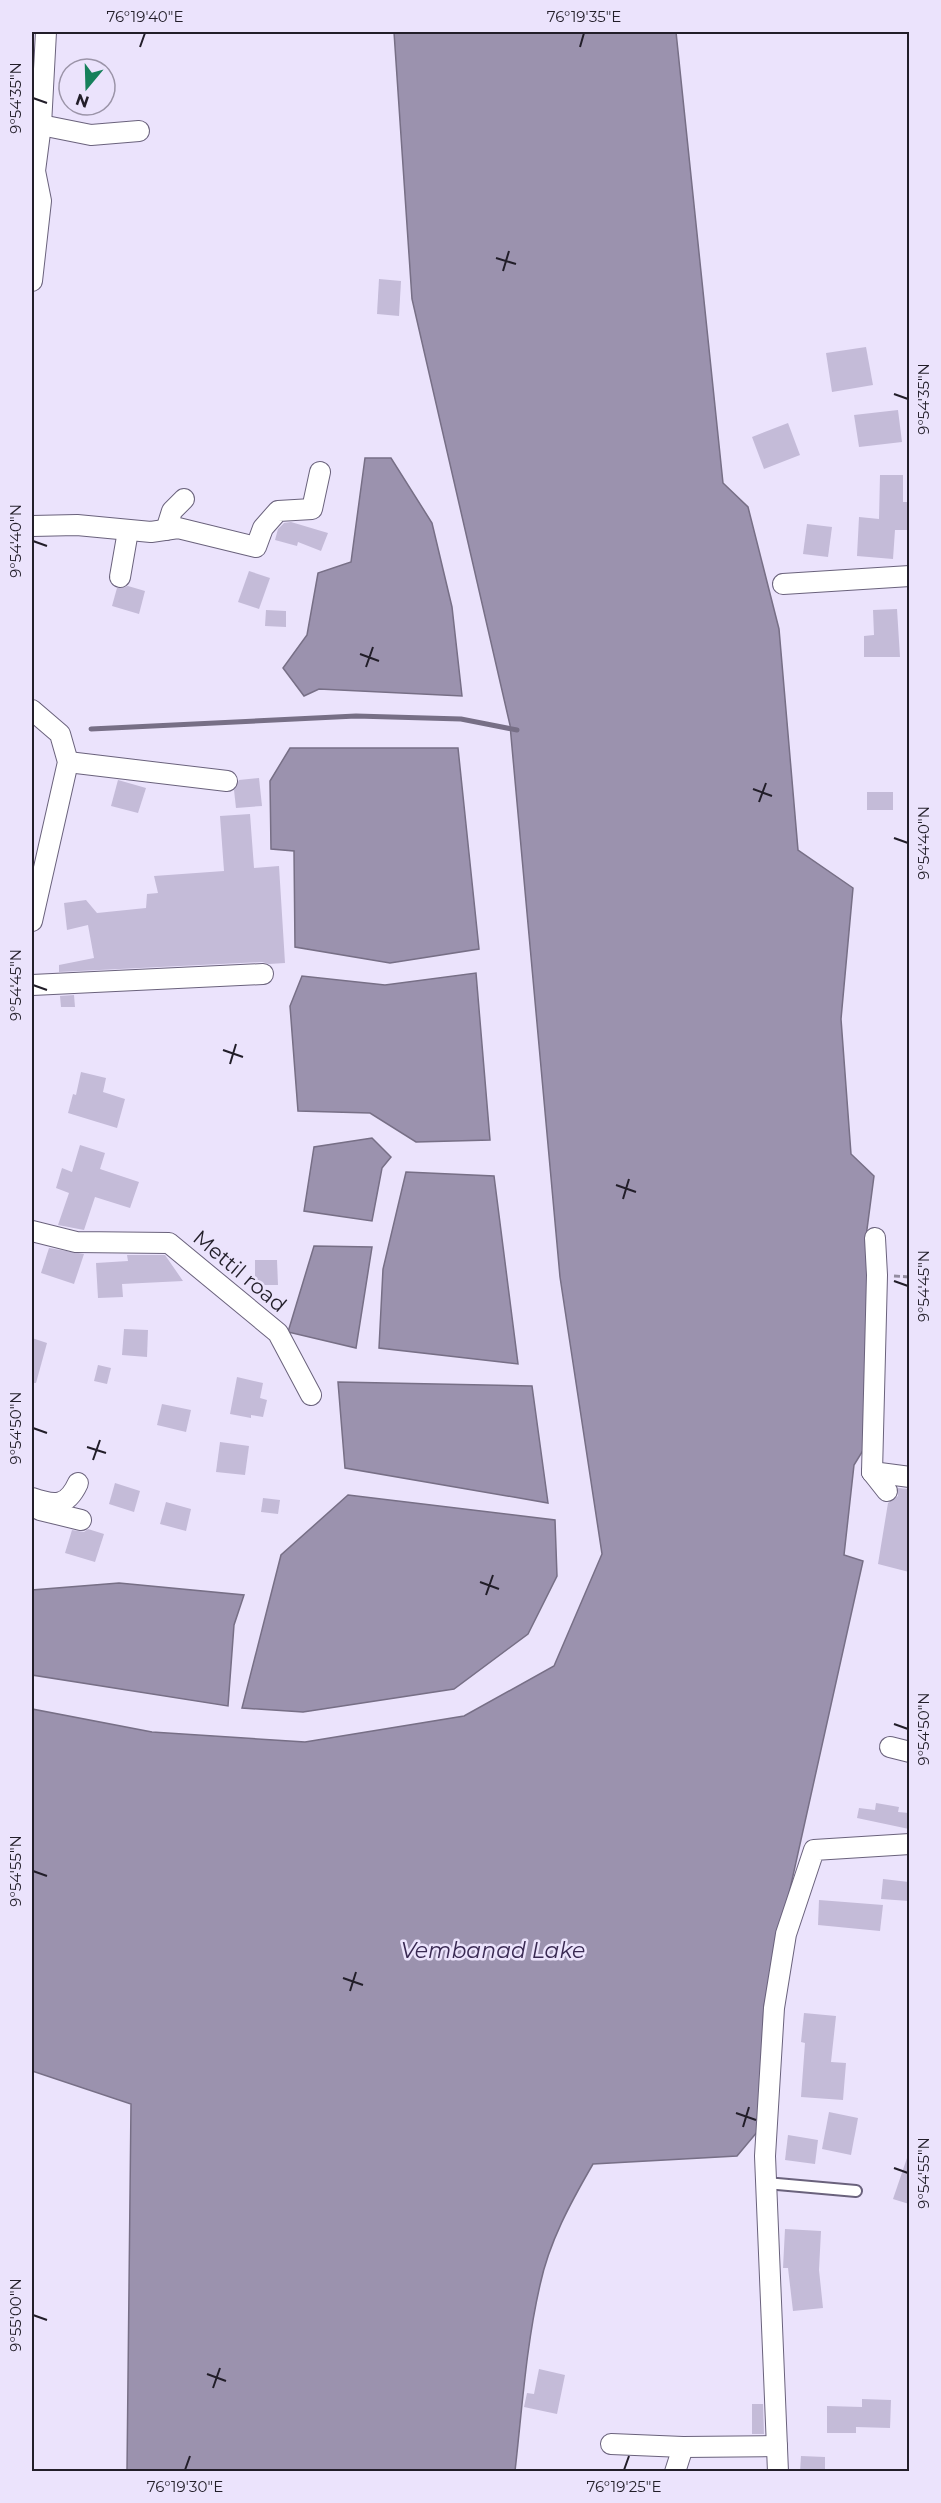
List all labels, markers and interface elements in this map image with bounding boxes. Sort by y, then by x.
text: 76°19'40"E [107,7,183,26]
text: 76°19'35"E [547,7,621,26]
north arrow [57,57,117,117]
text: 9°54'35"N [6,62,25,134]
text: N [73,90,91,112]
text: 9°54'35"N [914,363,933,435]
text: 9°54'40"N [6,504,25,578]
text: 9°54'40"N [914,806,933,880]
text: 9°54'45"N [6,949,25,1021]
street label: Mettil road [188,1225,292,1317]
text: 9°54'45"N [914,1250,933,1322]
text: 9°54'50"N [6,1392,25,1465]
text: 9°54'50"N [914,1693,933,1766]
text: 9°54'55"N [6,1835,25,1907]
water label: Vembanad Lake [401,1937,585,1964]
text: 9°54'55"N [914,2137,933,2209]
text: 9°55'00"N [6,2278,25,2352]
text: 76°19'30"E [147,2477,223,2496]
text: 76°19'25"E [587,2477,661,2496]

